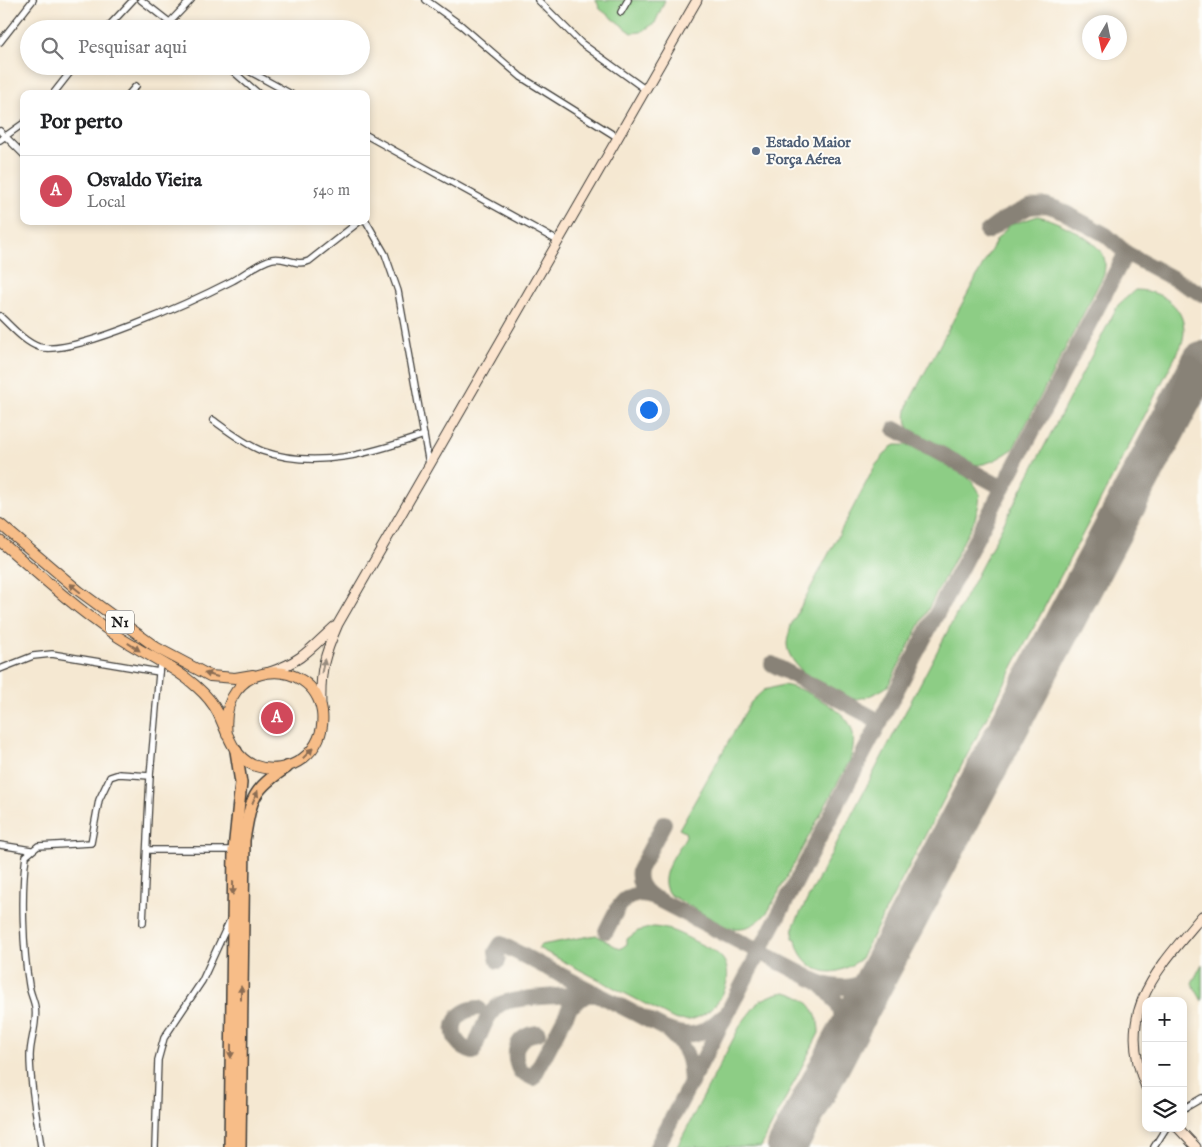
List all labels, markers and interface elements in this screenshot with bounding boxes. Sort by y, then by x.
north arrow [1082,15,1127,60]
search box [20,20,370,75]
icon: search [38,34,66,62]
text: Pesquisar aqui [78,36,187,60]
text: Por perto [40,109,122,136]
place label: Estado Maior Força Aérea [766,133,851,169]
marker: Estado Maior Força Aérea [750,145,762,157]
text: Osvaldo Vieira [87,169,202,193]
text: A [51,181,61,201]
text: 540 m [313,181,350,201]
text: Local [87,193,125,213]
your location [636,397,662,423]
one-way arrow [69,582,82,593]
road number: N1 [106,610,134,634]
one-way arrow [127,642,141,651]
one-way arrow [319,657,327,673]
one-way arrow [203,671,218,679]
pin: A [261,699,293,737]
one-way arrow [303,747,314,759]
one-way arrow [251,790,259,804]
one-way arrow [229,881,237,897]
one-way arrow [238,985,246,1001]
map controls [1142,997,1187,1132]
button: + [1142,997,1187,1042]
button: − [1142,1042,1187,1087]
one-way arrow [227,1043,235,1059]
button: layers [1142,1087,1187,1132]

